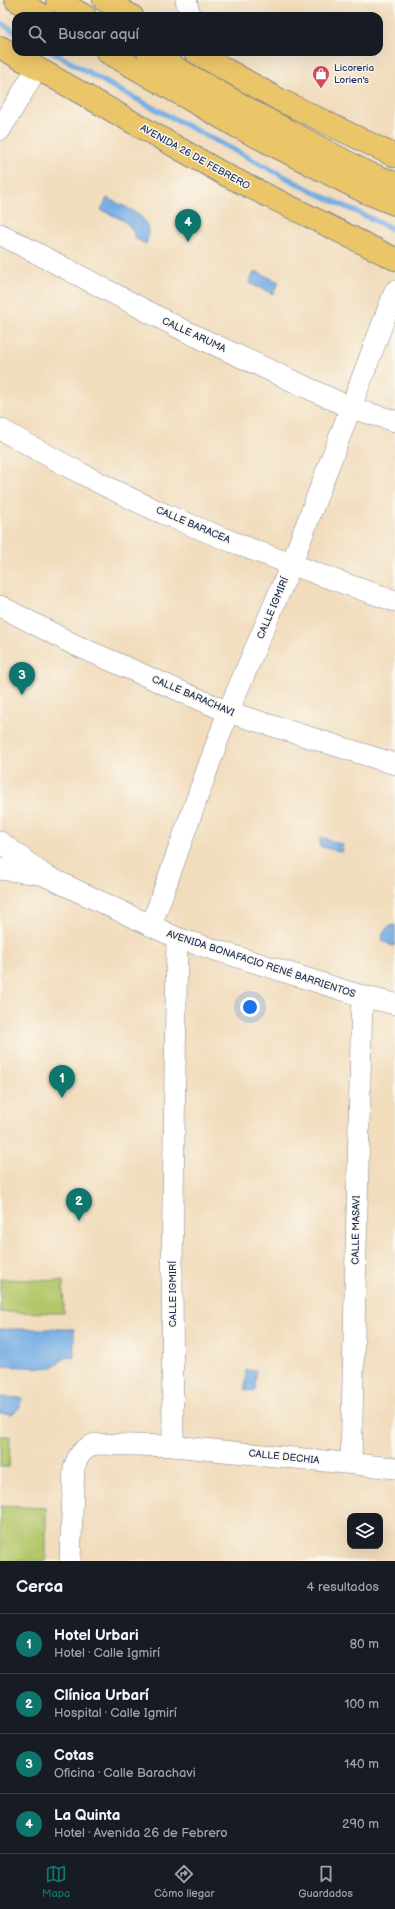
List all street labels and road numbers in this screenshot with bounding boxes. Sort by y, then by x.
street label: AVENIDA 26 DE FEBRERO [138,122,252,192]
street label: CALLE ARUMA [160,315,229,355]
street label: CALLE BARACEA [154,504,233,546]
street label: CALLE IGMIRÍ [254,575,292,641]
street label: CALLE BARACHAVI [150,673,236,719]
street label: AVENIDA BONAFACIO RENÉ BARRIENTOS [165,928,357,1000]
street label: CALLE MASAVI [349,1195,363,1265]
street label: CALLE IGMIRÍ [167,1261,179,1327]
street label: CALLE DECHIA [248,1447,321,1467]

